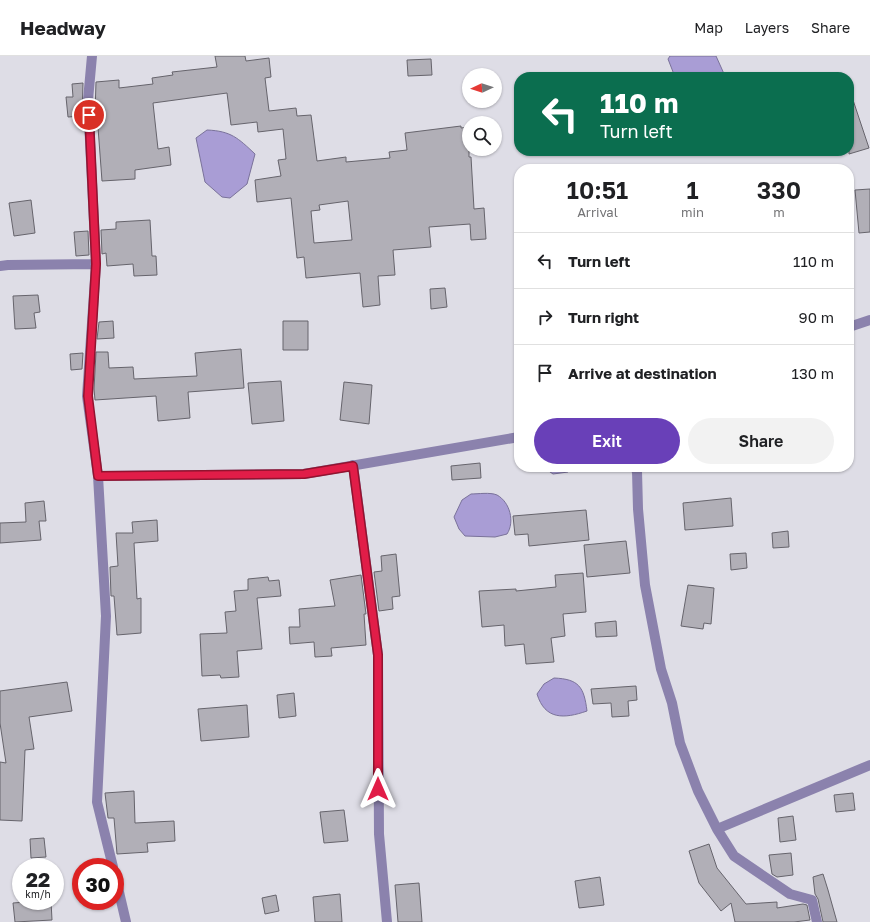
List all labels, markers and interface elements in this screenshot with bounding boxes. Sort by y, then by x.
text: Headway [20,16,106,39]
text: Map [694,19,723,36]
text: Layers [745,19,789,36]
text: Share [811,19,850,36]
north arrow [462,68,502,108]
map controls [462,68,502,156]
text: 110 m [600,86,679,119]
icon: left [534,88,586,140]
pin [72,98,106,132]
icon: arrive [78,104,100,126]
button: search [462,116,502,156]
text: Turn left [600,120,673,142]
text: 10:51 [567,175,628,204]
text: 1 [686,175,699,204]
text: 330 [757,175,801,204]
text: Arrival [577,204,618,220]
text: min [681,204,704,220]
text: m [773,204,785,220]
icon: left [534,250,556,272]
text: Turn left [568,252,630,270]
text: 110 m [793,252,834,270]
icon: right [534,306,556,328]
text: Turn right [568,308,639,326]
text: 90 m [799,308,834,326]
icon: arrive [534,362,556,384]
text: Arrive at destination [568,364,717,382]
text: 130 m [792,364,834,382]
button: Exit [534,418,680,464]
button: Share [688,418,834,464]
position arrow [357,768,399,810]
speed limit sign: 30 [72,858,124,910]
text: 22 [26,867,50,891]
text: km/h [25,888,51,900]

